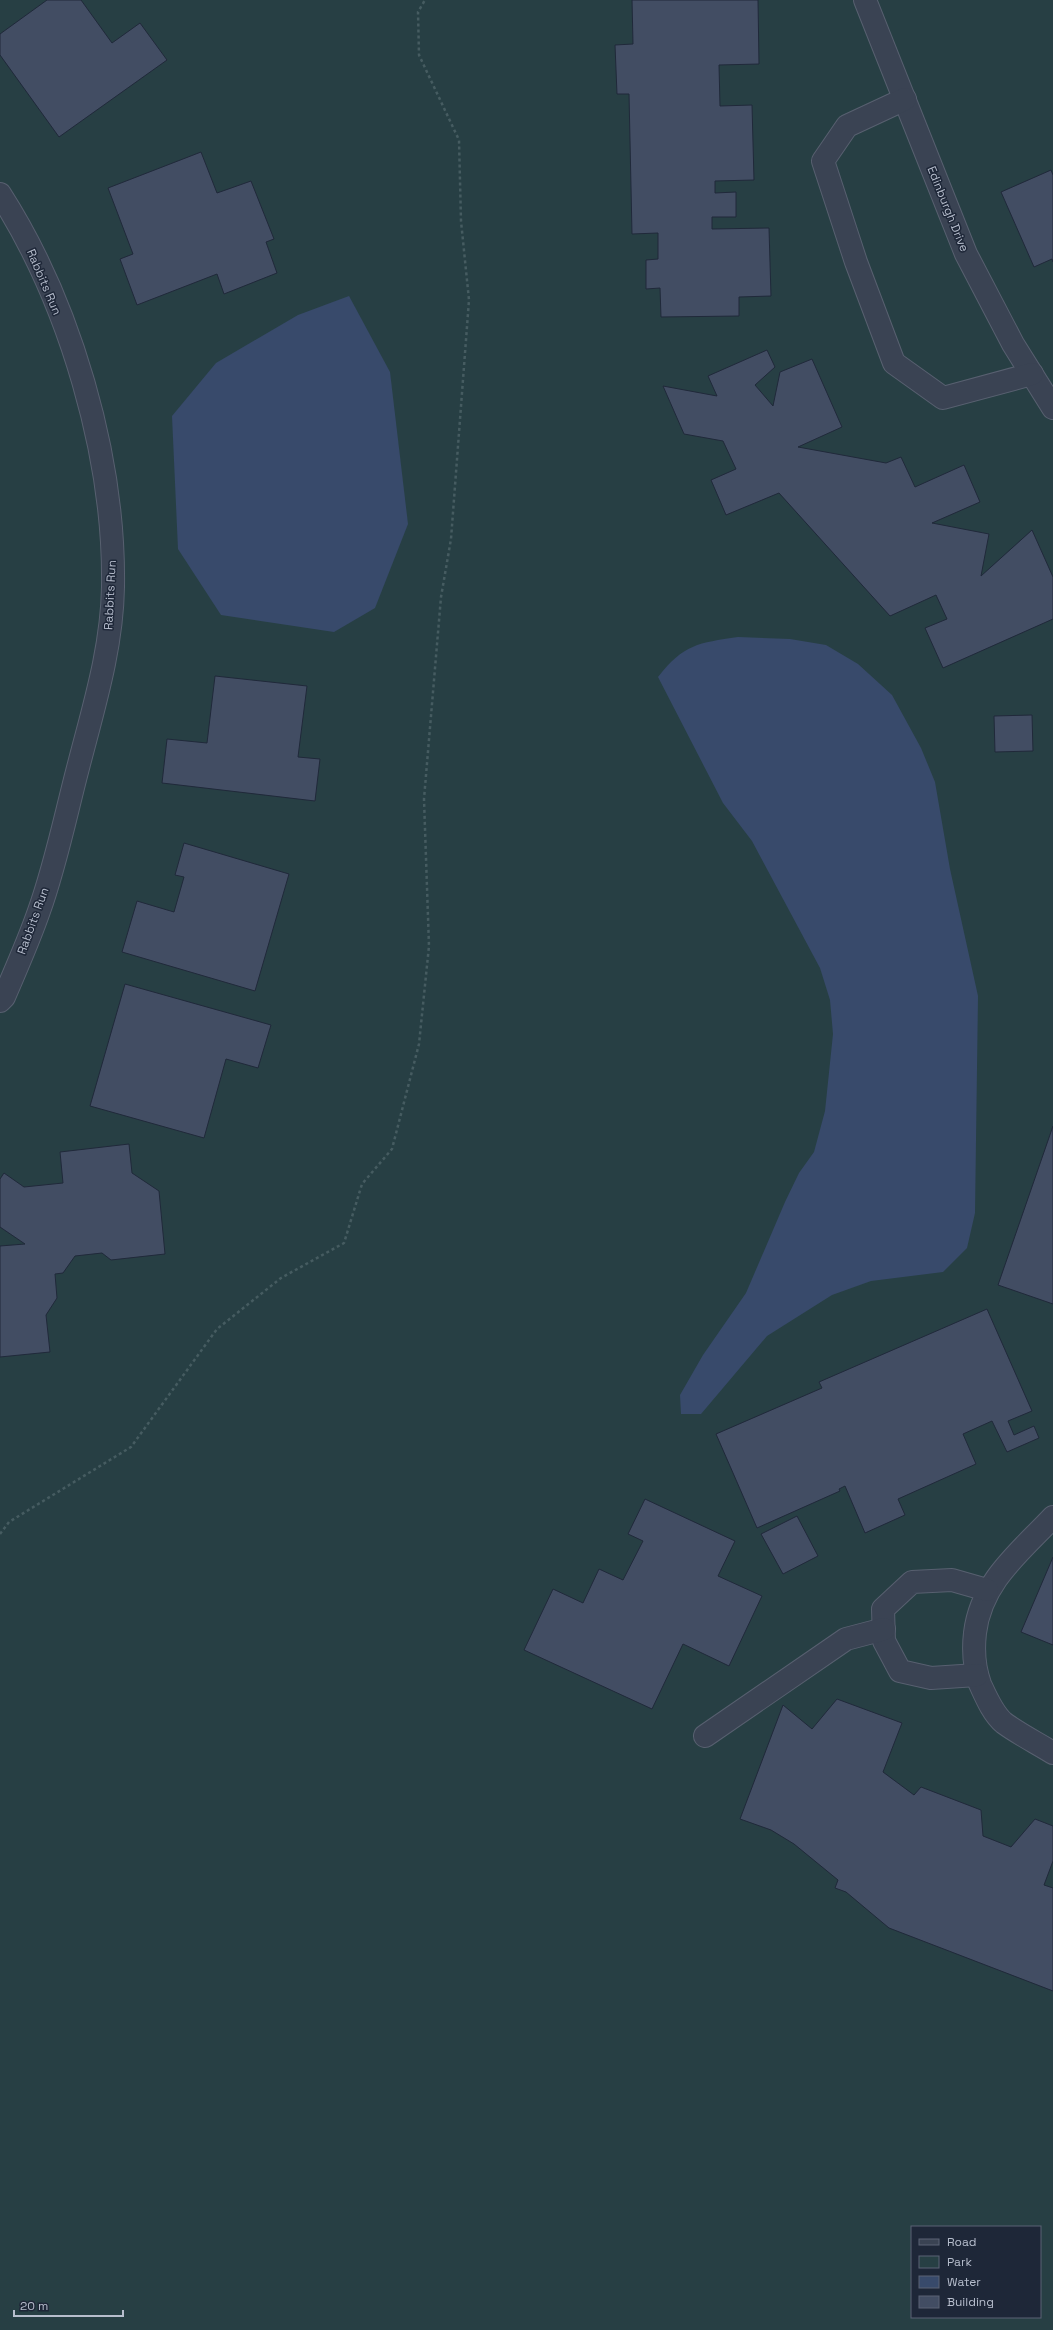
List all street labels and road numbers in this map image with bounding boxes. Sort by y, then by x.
street label: Edinburgh Drive [924,164,972,254]
street label: Rabbits Run [23,247,65,317]
street label: Rabbits Run [100,560,120,630]
street label: Rabbits Run [13,885,53,957]

